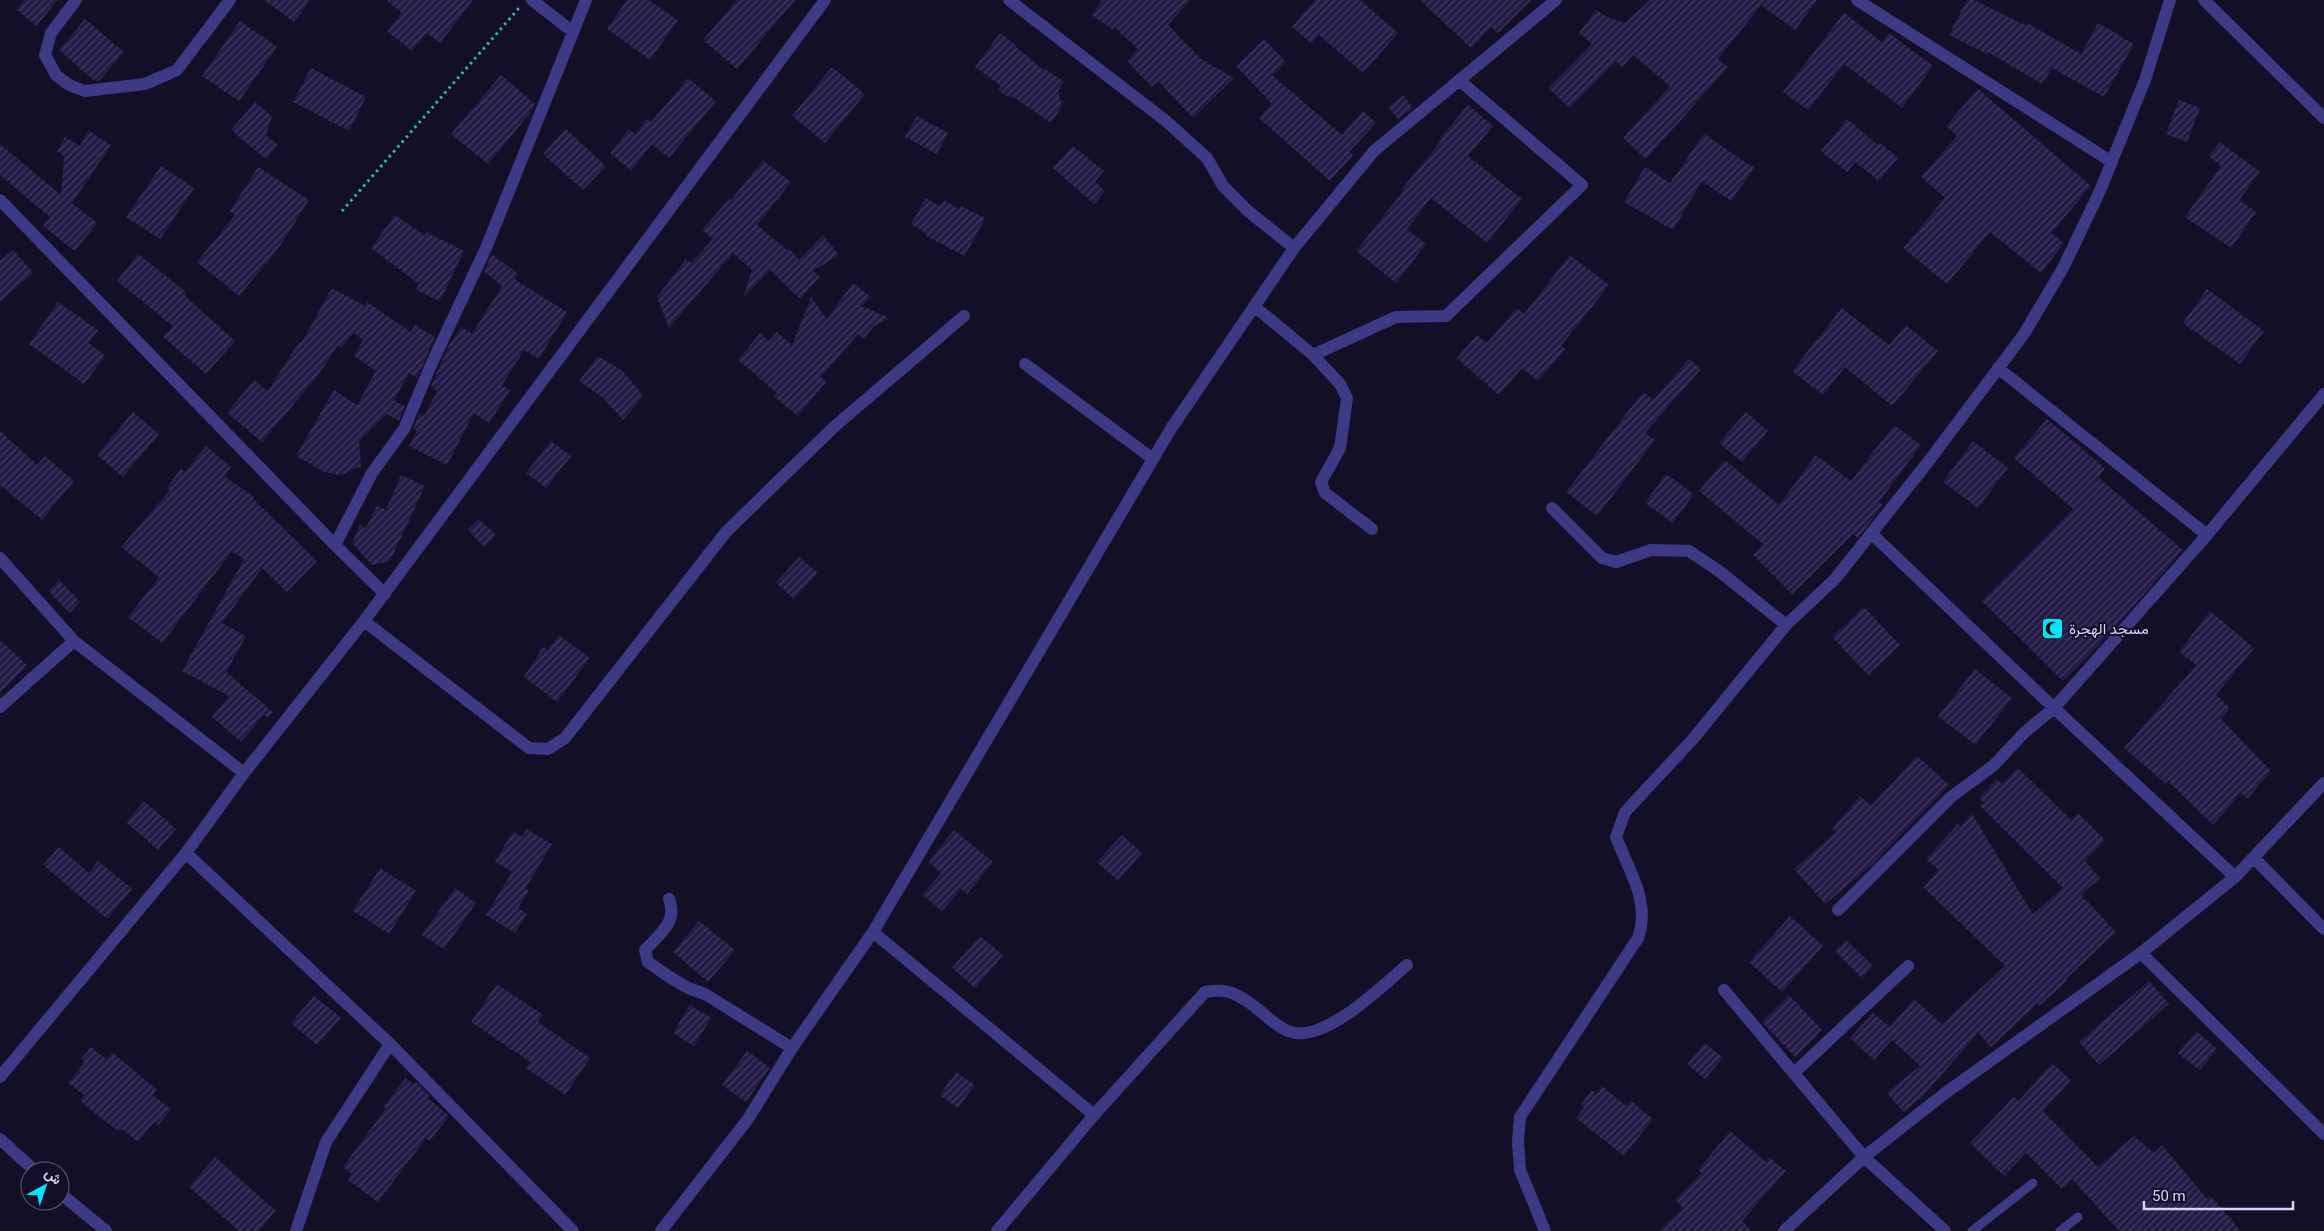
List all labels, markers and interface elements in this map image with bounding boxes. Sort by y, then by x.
mosque icon: مسجد الهجرة [2041,617,2065,641]
place label: مسجد الهجرة [2069,620,2149,638]
north arrow [20,1161,70,1211]
text: ش [41,1165,65,1188]
scale bar [2144,1178,2293,1210]
text: 50 m [2152,1187,2186,1205]

